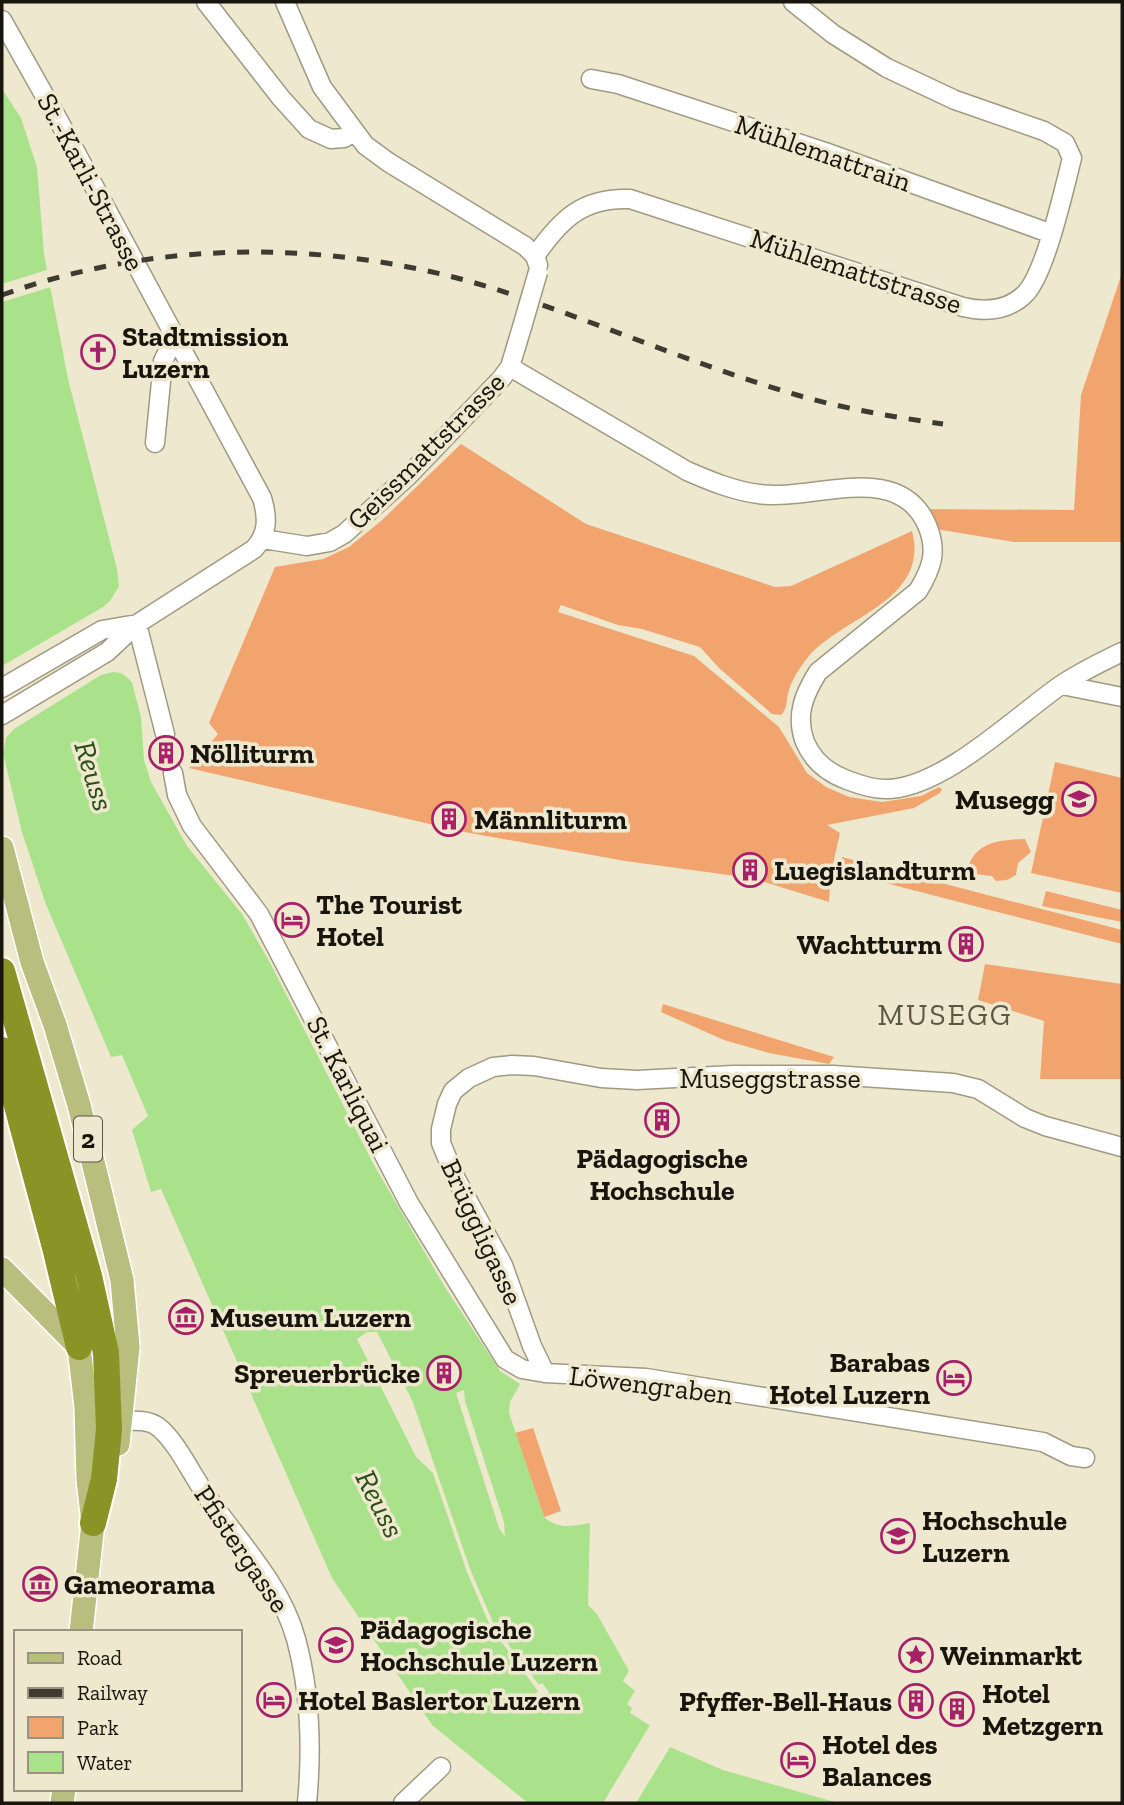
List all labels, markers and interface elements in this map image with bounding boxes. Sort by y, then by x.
street label: St.-Karli-Strasse [30,88,152,276]
street label: Mühlemattrain [731,107,915,199]
street label: Mühlemattstrasse [746,221,966,321]
place label: Stadtmission Luzern [122,320,289,385]
church icon: Stadtmission Luzern [79,333,117,371]
street label: Geissmattstrasse [340,365,512,537]
building icon: Nölliturm [147,734,185,772]
water label: Reuss [66,737,122,815]
place label: Nölliturm [190,737,314,770]
school or university icon: Musegg [1060,780,1098,818]
place label: Musegg [955,783,1054,816]
building icon: Männliturm [430,800,468,838]
place label: Männliturm [474,803,628,836]
building icon: Luegislandturm [731,851,769,889]
place label: Luegislandturm [774,854,976,887]
place label: The Tourist Hotel [316,888,463,953]
hotel icon: The Tourist Hotel [273,901,311,939]
building icon: Wachtturm [947,925,985,963]
place label: Wachtturm [797,928,942,961]
district label: MUSEGG [877,997,1013,1033]
street label: St. Karliquai [300,1011,396,1158]
street label: Museggstrasse [679,1062,861,1095]
building icon: Pädagogische Hochschule [643,1101,681,1139]
road number: 2 [74,1116,102,1162]
place label: Pädagogische Hochschule [576,1142,748,1207]
street label: Brüggligasse [434,1154,530,1310]
museum icon: Museum Luzern [167,1298,205,1336]
place label: Museum Luzern [210,1301,412,1334]
place label: Barabas Hotel Luzern [769,1346,930,1411]
building icon: Spreuerbrücke [425,1354,463,1392]
place label: Spreuerbrücke [234,1357,420,1390]
street label: Löwengraben [567,1359,735,1411]
hotel icon: Barabas Hotel Luzern [935,1359,973,1397]
water label: Reuss [348,1464,412,1544]
street label: Pfistergasse [187,1479,297,1619]
place label: Hochschule Luzern [922,1504,1067,1569]
school or university icon: Hochschule Luzern [879,1517,917,1555]
museum icon: Gameorama [21,1565,59,1603]
place label: Gameorama [64,1568,215,1601]
place label: Pädagogische Hochschule Luzern [360,1613,598,1678]
school or university icon: Pädagogische Hochschule Luzern [317,1626,355,1664]
legend [14,1630,242,1791]
place icon: Weinmarkt [897,1636,935,1674]
place label: Weinmarkt [940,1639,1083,1672]
text: Road [77,1645,123,1670]
place label: Hotel Metzgern [982,1677,1103,1742]
text: Railway [77,1680,148,1705]
hotel icon: Hotel Baslertor Luzern [255,1681,293,1719]
building icon: Pfyffer-Bell-Haus [897,1682,935,1720]
place label: Hotel Baslertor Luzern [298,1684,580,1717]
place label: Pfyffer-Bell-Haus [679,1685,892,1718]
building icon: Hotel Metzgern [938,1690,976,1728]
text: Park [77,1715,119,1740]
place label: Hotel des Balances [822,1728,938,1793]
hotel icon: Hotel des Balances [779,1741,817,1779]
text: Water [77,1750,132,1775]

